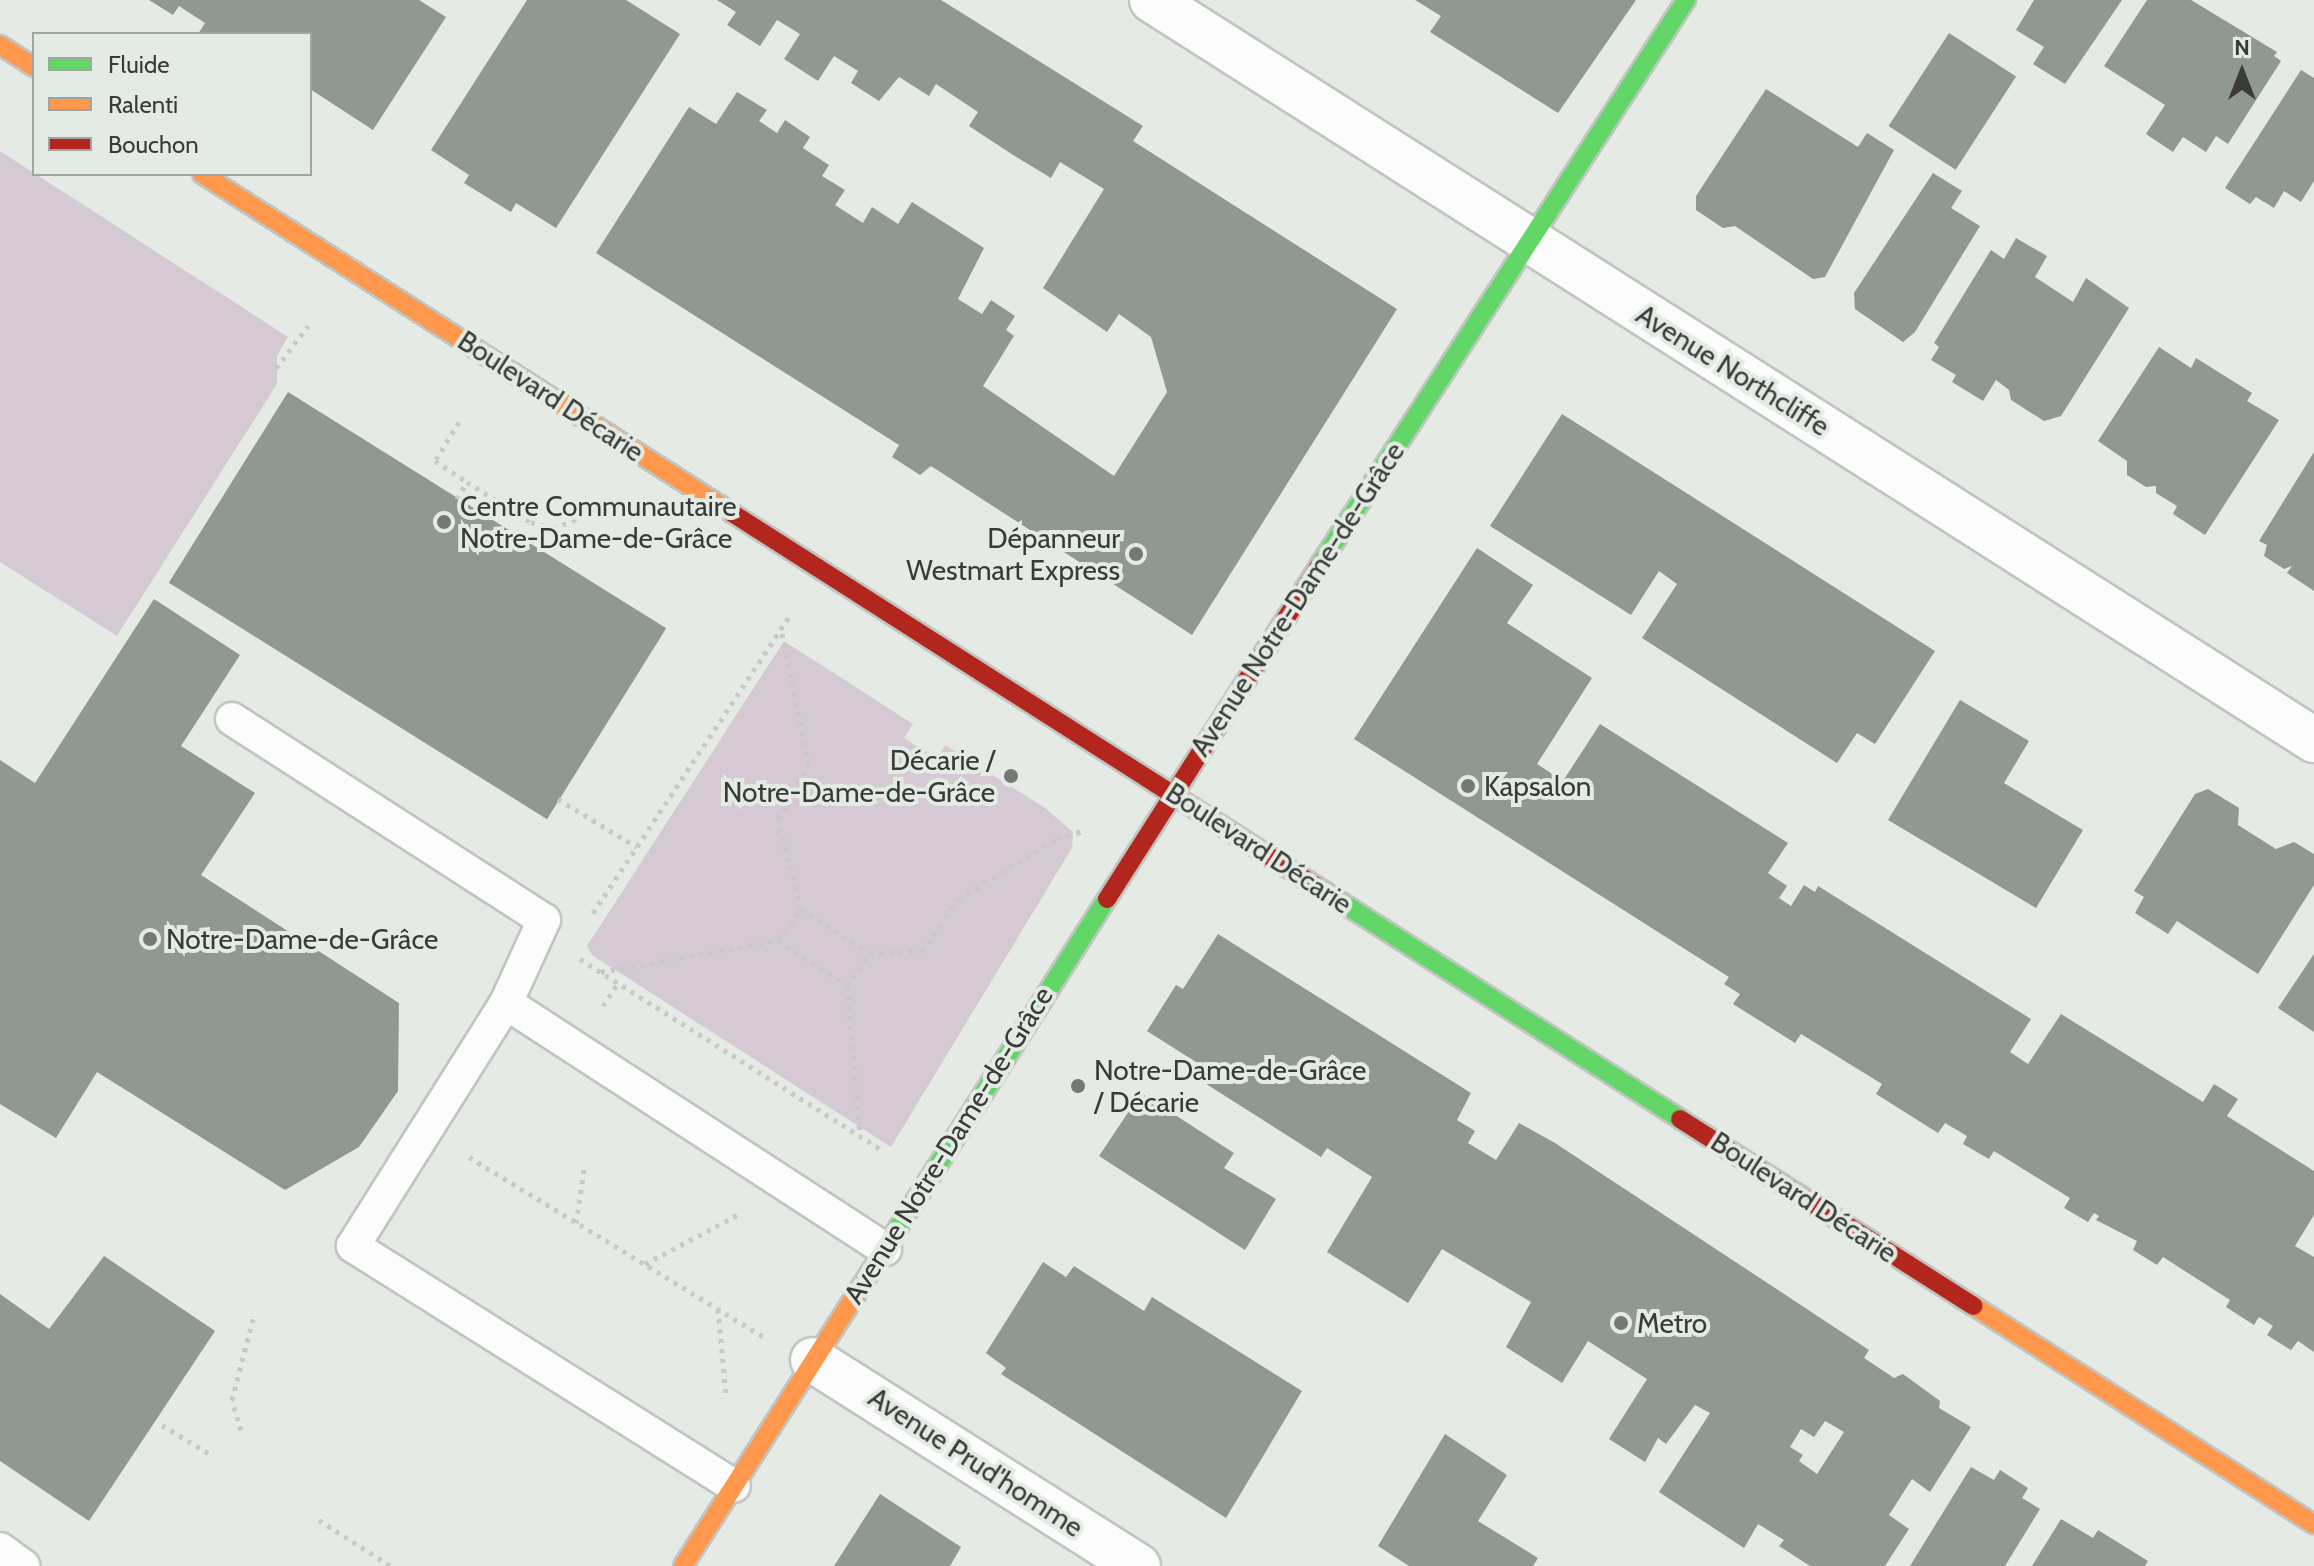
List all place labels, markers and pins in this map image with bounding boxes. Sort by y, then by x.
place label: Centre Communautaire Notre-Dame-de-Grâce [460,489,737,555]
marker: Centre Communautaire Notre-Dame-de-Grâce [435,513,453,531]
place label: Dépanneur Westmart Express [906,521,1120,587]
marker: Dépanneur Westmart Express [1127,545,1145,563]
place label: Décarie / Notre-Dame-de-Grâce [723,743,995,809]
marker: Décarie / Notre-Dame-de-Grâce [1002,767,1020,785]
place label: Kapsalon [1484,769,1591,803]
marker: Kapsalon [1459,777,1477,795]
place label: Notre-Dame-de-Grâce [166,922,438,956]
marker: Notre-Dame-de-Grâce [141,930,159,948]
place label: Notre-Dame-de-Grâce / Décarie [1094,1053,1366,1119]
marker: Notre-Dame-de-Grâce / Décarie [1069,1077,1087,1095]
place label: Metro [1637,1306,1707,1340]
marker: Metro [1612,1314,1630,1332]

